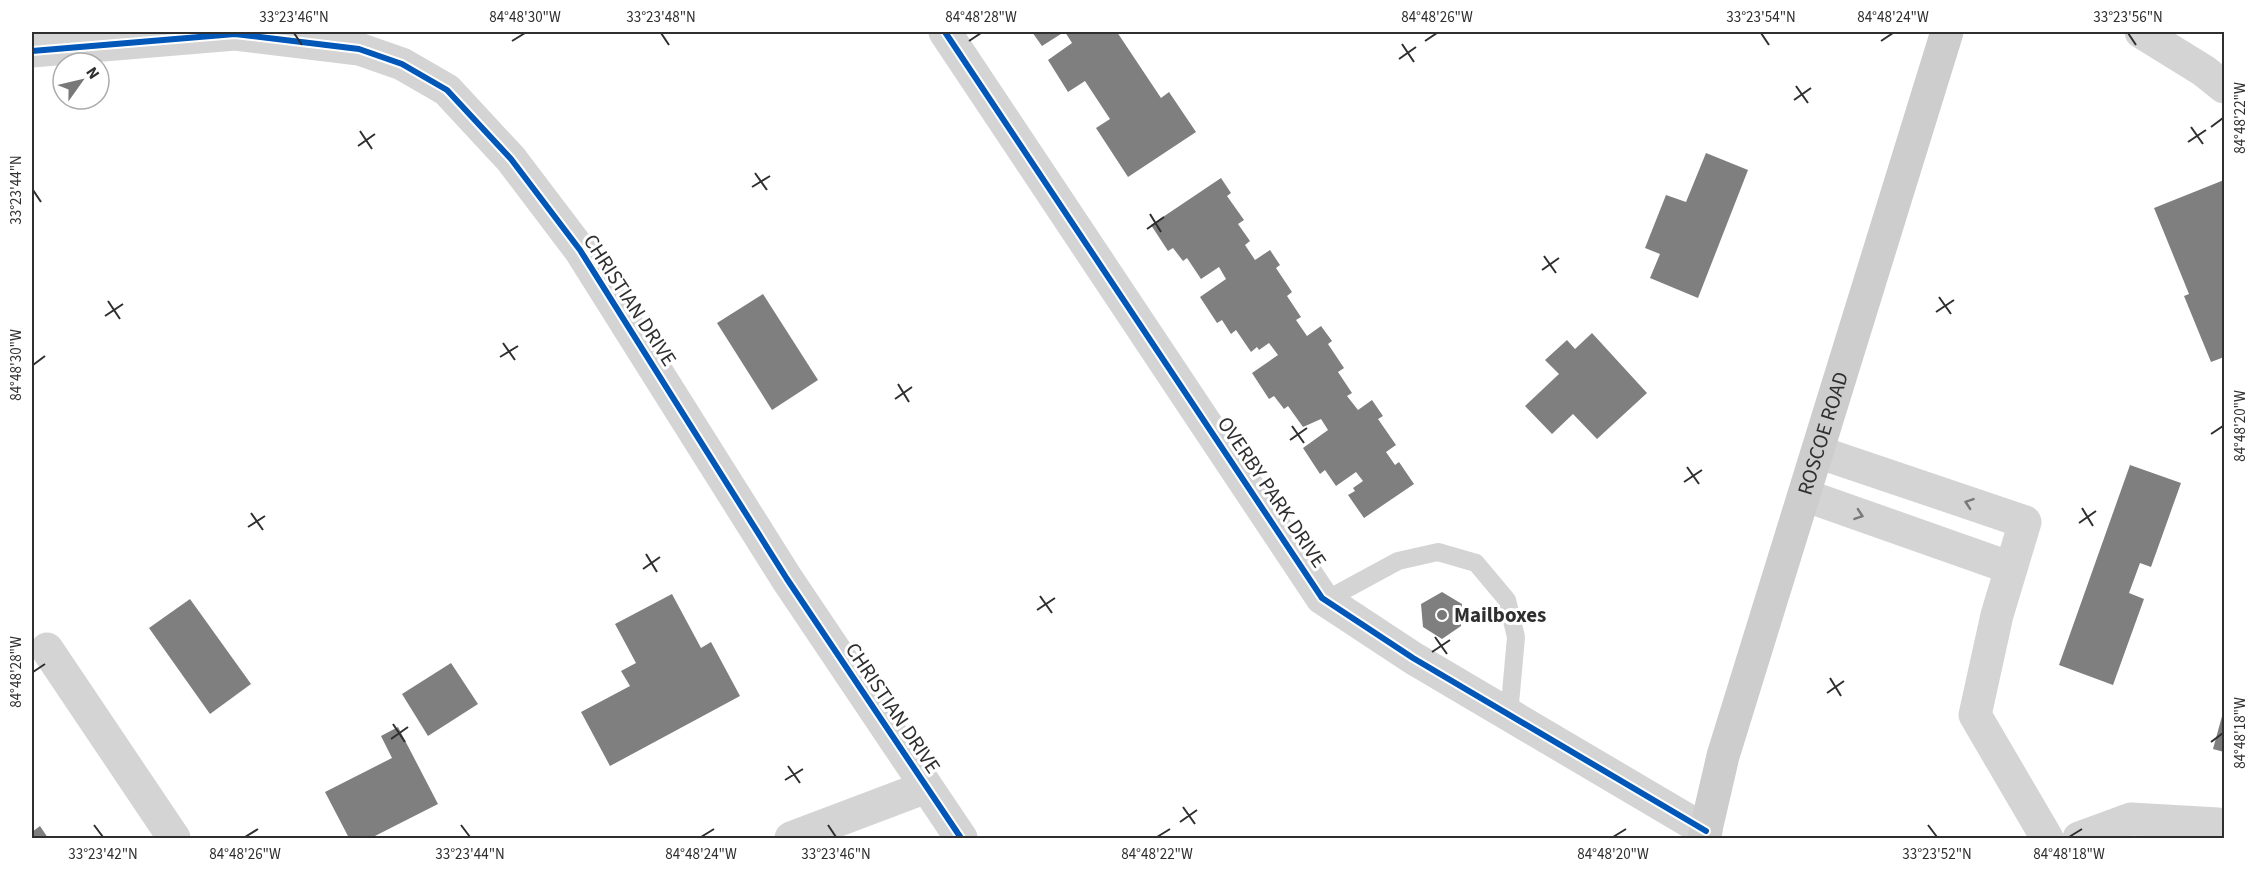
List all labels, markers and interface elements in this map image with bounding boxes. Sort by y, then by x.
text: 33°23'46"N [259,7,329,28]
text: 84°48'30"W [489,7,561,28]
text: 33°23'48"N [626,7,696,28]
text: 84°48'28"W [945,7,1017,28]
text: 84°48'26"W [1401,7,1473,28]
text: 33°23'54"N [1726,7,1796,28]
text: 84°48'24"W [1857,7,1929,28]
text: 33°23'56"N [2093,7,2163,28]
north arrow [51,51,111,111]
text: N [81,63,105,84]
text: 84°48'22"W [2230,82,2251,154]
text: 33°23'44"N [6,155,27,225]
street label: CHRISTIAN DRIVE [576,228,684,372]
text: 84°48'30"W [6,329,27,401]
street label: ROSCOE ROAD [1790,368,1856,499]
text: 84°48'20"W [2230,390,2251,462]
street label: OVERBY PARK DRIVE [1210,410,1334,574]
one-way arrow [1964,498,1975,511]
one-way arrow [1853,507,1864,520]
place label: Mailboxes [1454,600,1546,630]
marker: Mailboxes [1435,608,1449,622]
text: 84°48'28"W [6,636,27,708]
street label: CHRISTIAN DRIVE [838,637,948,779]
text: 84°48'18"W [2230,697,2251,769]
text: 33°23'42"N [68,844,138,865]
text: 84°48'26"W [209,844,281,865]
text: 33°23'44"N [435,844,505,865]
text: 84°48'24"W [665,844,737,865]
text: 33°23'46"N [801,844,871,865]
text: 84°48'22"W [1121,844,1193,865]
text: 84°48'20"W [1577,844,1649,865]
text: 33°23'52"N [1902,844,1972,865]
text: 84°48'18"W [2033,844,2105,865]

